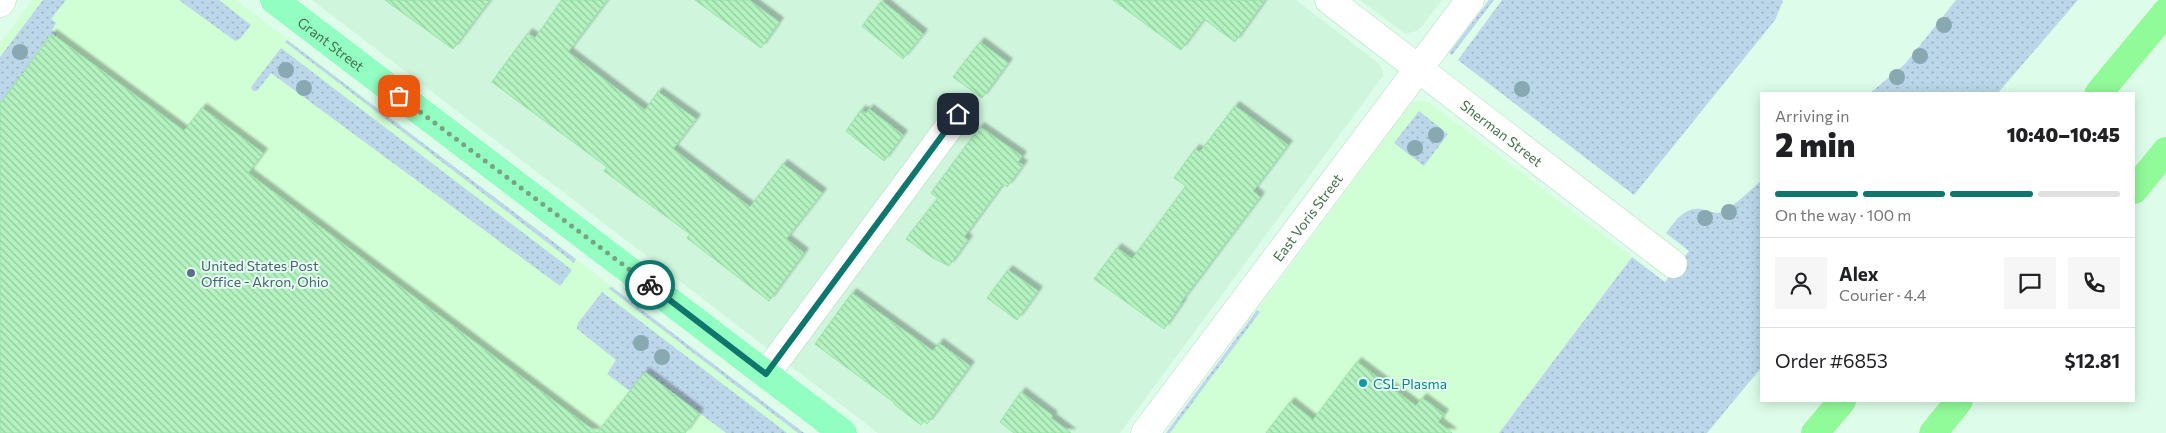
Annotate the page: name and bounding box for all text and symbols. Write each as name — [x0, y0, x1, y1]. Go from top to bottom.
street label: Grant Street — [295, 13, 368, 74]
pin — [378, 75, 420, 117]
icon: bag — [385, 82, 413, 110]
pin — [937, 93, 979, 135]
street label: Sherman Street — [1457, 96, 1547, 170]
icon: home — [944, 100, 972, 128]
text: Arriving in — [1775, 106, 1849, 125]
text: 10:40–10:45 — [2007, 123, 2120, 146]
text: 2 min — [1775, 124, 1855, 164]
street label: East Voris Street — [1269, 170, 1346, 264]
text: On the way · 100 m — [1775, 205, 1911, 224]
place label: United States Post Office - Akron, Ohio — [201, 257, 329, 290]
button: person — [1775, 257, 1827, 309]
button: chat — [2004, 257, 2056, 309]
button: phone — [2068, 257, 2120, 309]
courier — [625, 260, 675, 310]
text: Alex — [1839, 262, 1879, 285]
marker: United States Post Office - Akron, Ohio — [185, 267, 197, 279]
icon: bike — [636, 271, 664, 299]
text: Courier · 4.4 — [1839, 285, 1926, 304]
text: Order #6853 — [1775, 349, 1888, 372]
text: $12.81 — [2065, 349, 2120, 372]
place label: CSL Plasma — [1373, 375, 1447, 392]
marker: CSL Plasma — [1357, 377, 1369, 389]

